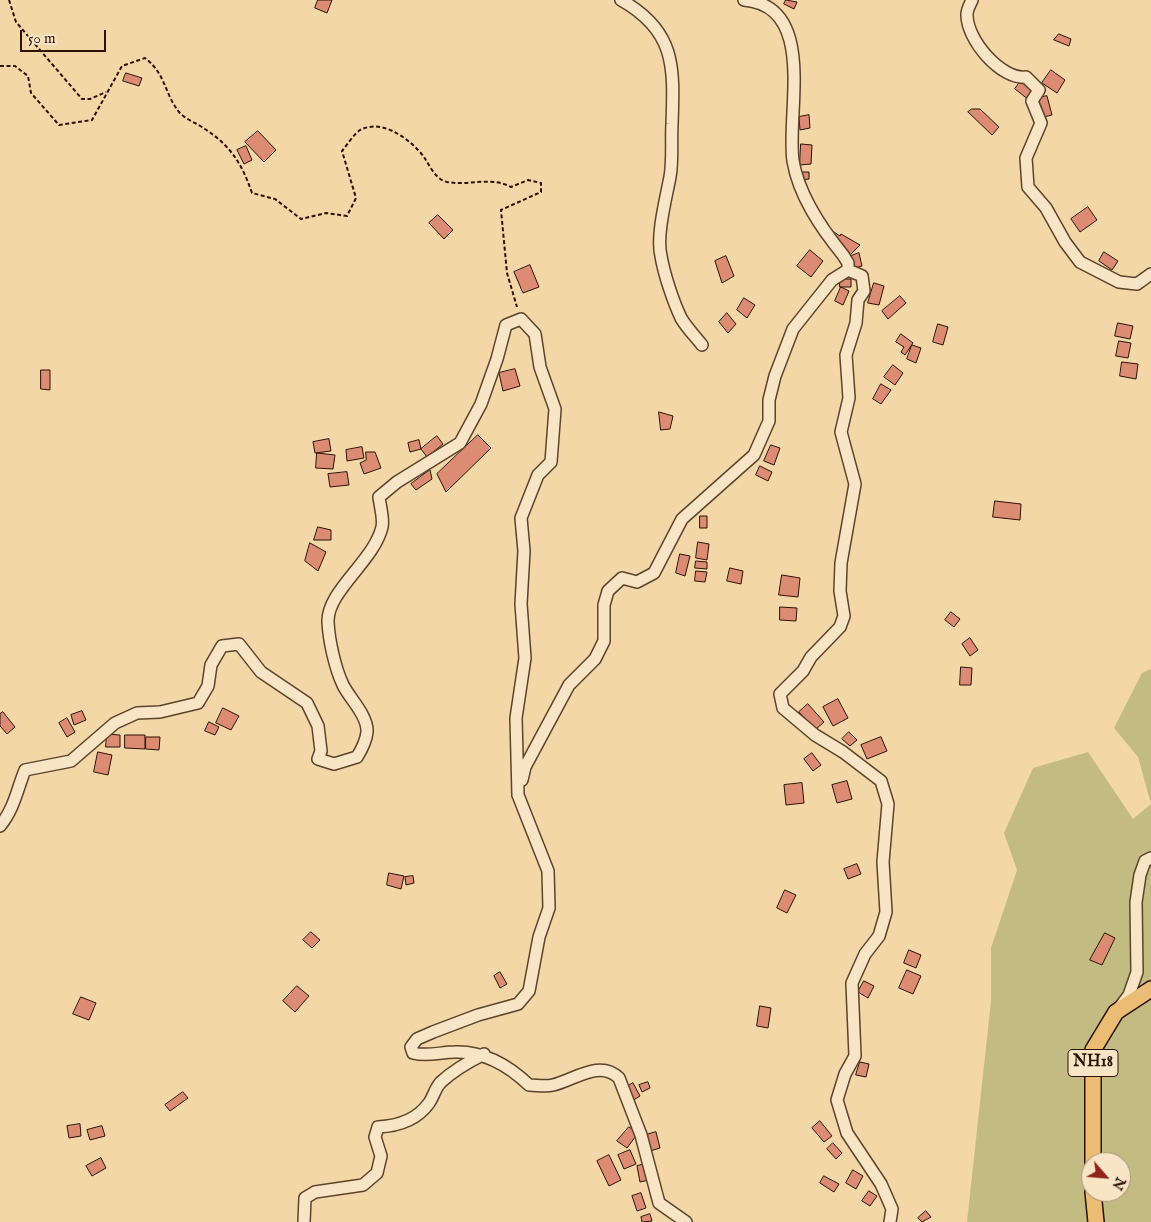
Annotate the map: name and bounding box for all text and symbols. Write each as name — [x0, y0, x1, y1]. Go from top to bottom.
scale bar — [22, 20, 109, 52]
text: 50 m — [28, 29, 56, 48]
road number: NH18 — [1068, 1050, 1118, 1076]
north arrow — [1081, 1152, 1131, 1202]
text: N — [1108, 1174, 1129, 1193]

